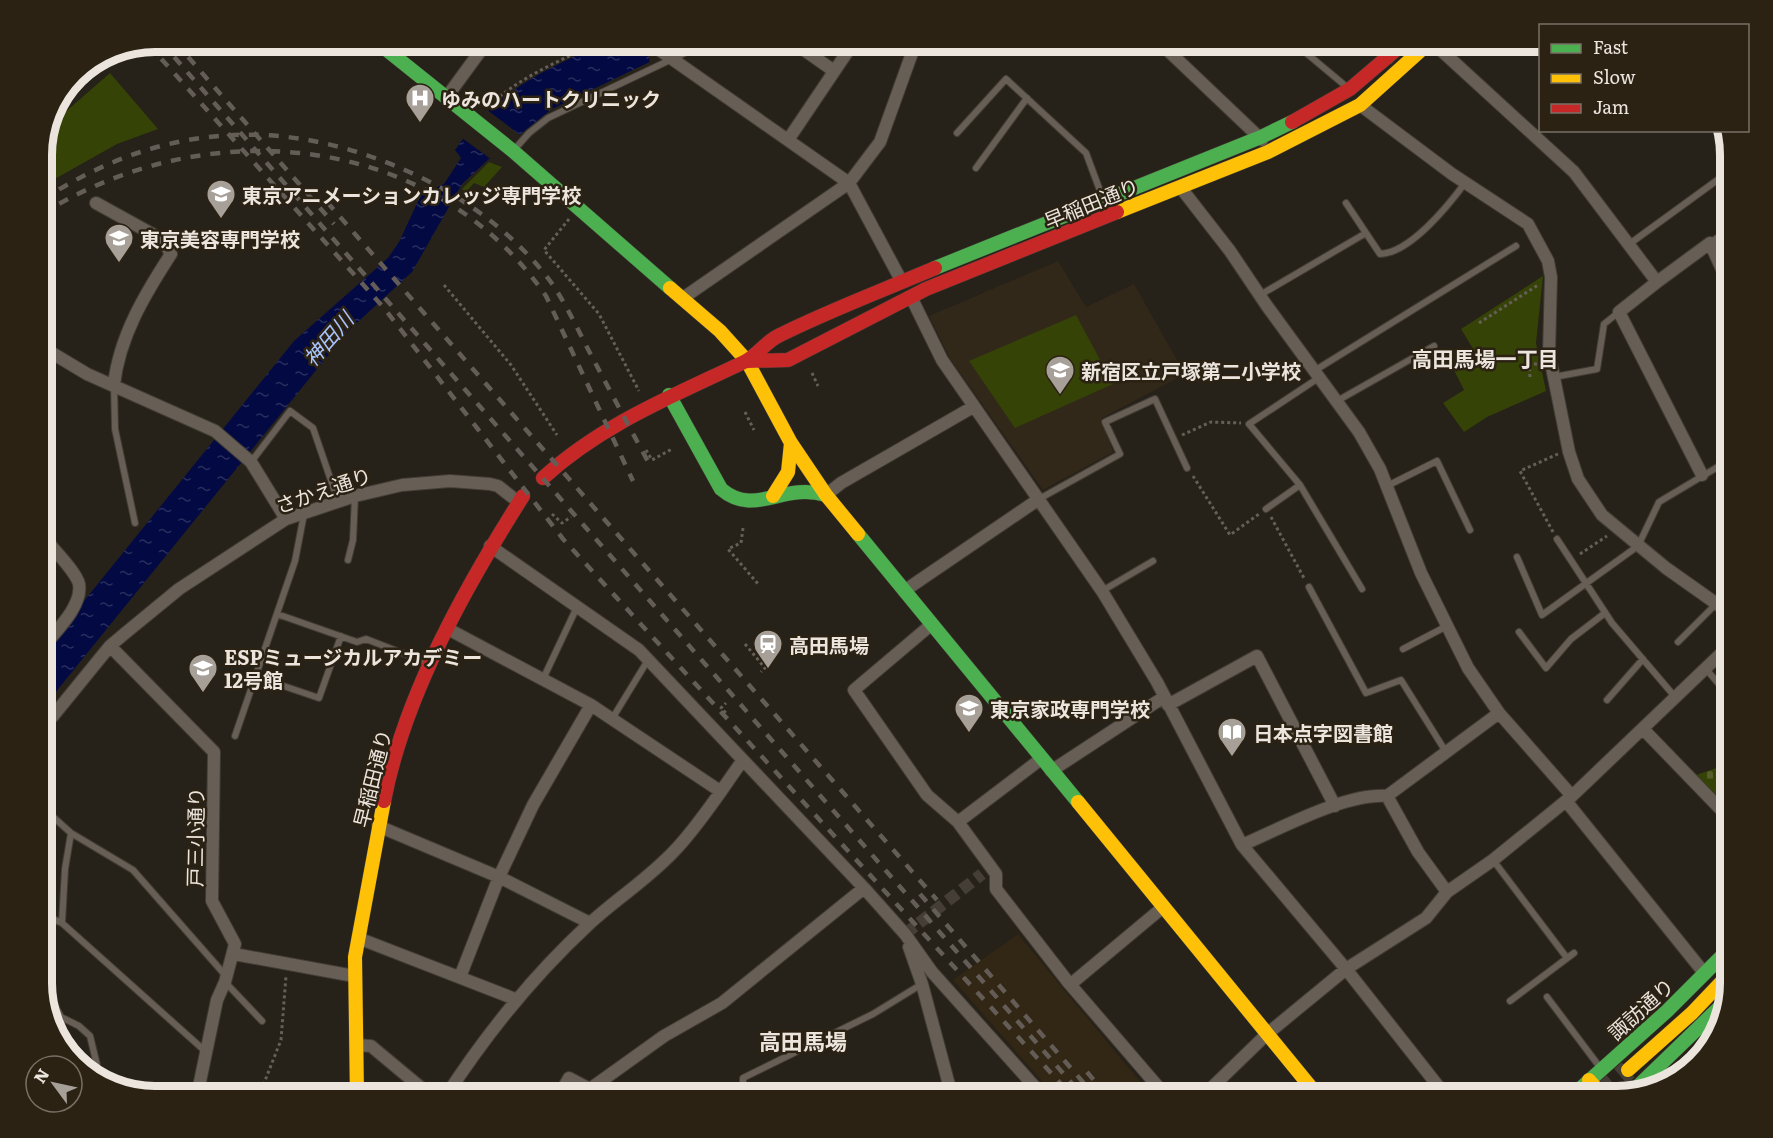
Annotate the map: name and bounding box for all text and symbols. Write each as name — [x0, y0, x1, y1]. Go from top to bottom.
legend — [1539, 24, 1749, 132]
text: Fast — [1593, 33, 1629, 60]
text: Slow — [1593, 63, 1636, 90]
hospital icon: ゆみのハートクリニック — [404, 82, 436, 124]
place label: ゆみのハートクリニック — [441, 83, 661, 113]
text: Jam — [1593, 93, 1629, 120]
street label: 早稲田通り — [1039, 169, 1143, 235]
school or university icon: 東京アニメーションカレッジ専門学校 — [205, 178, 237, 220]
place label: 東京アニメーションカレッジ専門学校 — [242, 179, 581, 209]
school or university icon: 東京美容専門学校 — [103, 222, 135, 264]
place label: 東京美容専門学校 — [140, 223, 300, 253]
water label: 神田川 — [295, 303, 361, 372]
district label: 高田馬場一丁目 — [1412, 342, 1559, 373]
school or university icon: 新宿区立戸塚第二小学校 — [1044, 354, 1076, 396]
place label: 新宿区立戸塚第二小学校 — [1081, 355, 1301, 385]
street label: さかえ通り — [271, 459, 375, 519]
station icon: 高田馬場 — [752, 628, 784, 670]
place label: 高田馬場 — [789, 629, 869, 659]
place label: ESPミュージカルアカデミー 12号館 — [224, 641, 482, 694]
school or university icon: ESPミュージカルアカデミー 12号館 — [187, 652, 219, 694]
school or university icon: 東京家政専門学校 — [953, 692, 985, 734]
place label: 東京家政専門学校 — [990, 693, 1150, 723]
library icon: 日本点字図書館 — [1216, 716, 1248, 758]
place label: 日本点字図書館 — [1253, 717, 1393, 747]
street label: 早稲田通り — [344, 726, 398, 830]
street label: 戸三小通り — [178, 787, 210, 887]
street label: 諏訪通り — [1600, 970, 1680, 1046]
district label: 高田馬場 — [759, 1024, 847, 1057]
north arrow — [24, 1054, 84, 1114]
text: N — [27, 1063, 54, 1087]

